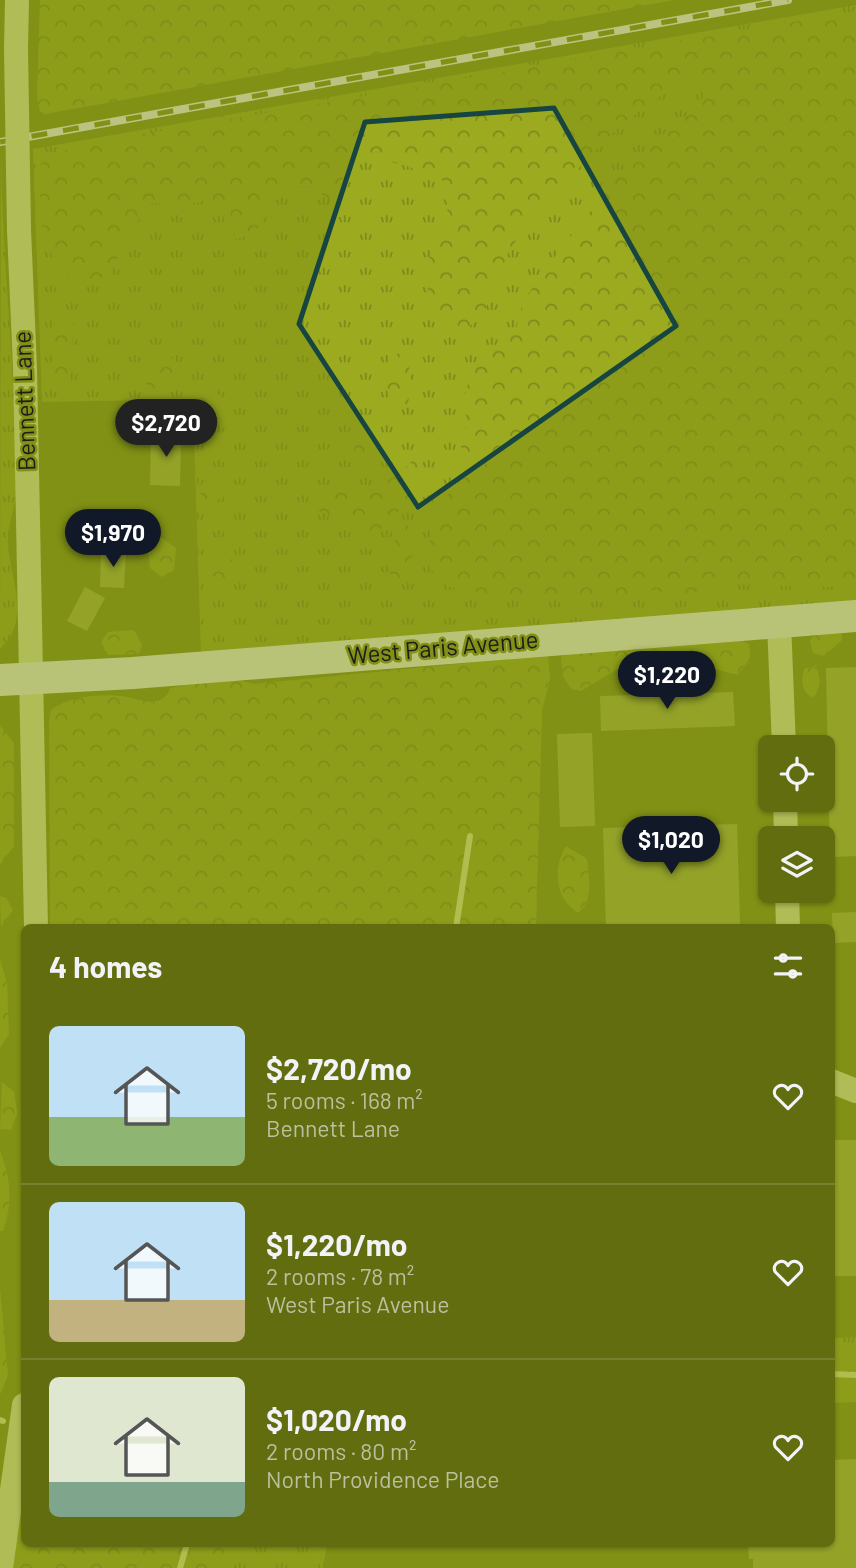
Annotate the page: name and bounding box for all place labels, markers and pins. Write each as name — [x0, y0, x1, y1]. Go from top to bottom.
pin: $2,720 — [109, 400, 223, 459]
pin: $1,970 — [56, 510, 170, 569]
pin: $1,220 — [610, 652, 724, 711]
pin: $1,020 — [614, 816, 728, 876]

